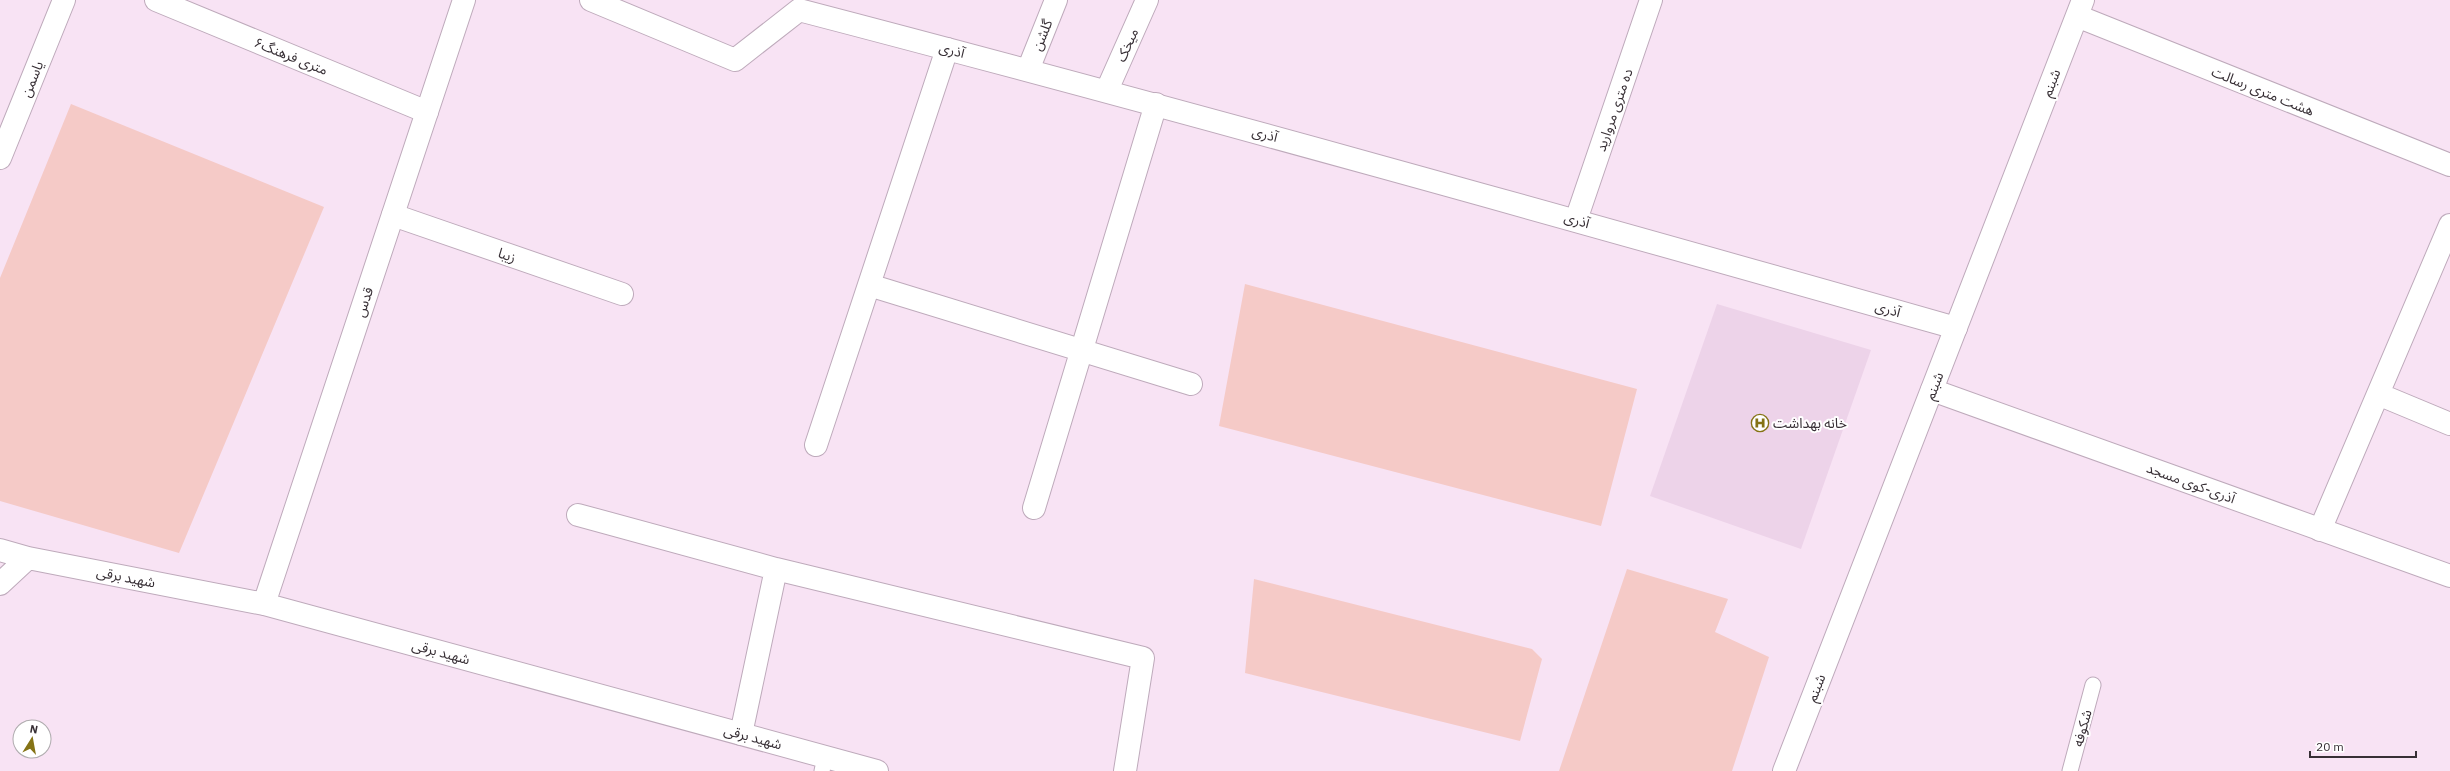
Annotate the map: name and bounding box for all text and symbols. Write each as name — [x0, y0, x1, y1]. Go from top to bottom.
street label: گلشن — [1028, 17, 1056, 53]
street label: میخک — [1112, 25, 1142, 65]
street label: ۶متری فرهنگ — [252, 33, 330, 79]
street label: آذری — [937, 38, 968, 62]
street label: یاسمن — [17, 58, 47, 100]
street label: هشت متری رسالت — [2209, 62, 2317, 120]
street label: ده متری مروارید — [1591, 66, 1637, 154]
street label: شبنم — [2037, 66, 2066, 100]
street label: آذری — [1250, 122, 1281, 146]
street label: آذری — [1562, 208, 1593, 232]
street label: زیبا — [496, 244, 518, 266]
street label: قدس — [351, 285, 377, 319]
street label: آذری — [1873, 297, 1904, 321]
street label: شبنم — [1920, 369, 1949, 403]
hospital icon: خانه بهداشت — [1750, 413, 1770, 433]
place label: خانه بهداشت — [1773, 414, 1847, 432]
street label: آذری-کوی مسجد — [2144, 459, 2239, 508]
street label: شهید برقی — [95, 562, 157, 592]
street label: شهید برقی — [410, 636, 472, 668]
street label: شبنم — [1802, 671, 1831, 705]
street label: شکوفه — [2068, 707, 2096, 749]
north arrow — [12, 719, 52, 759]
street label: شهید برقی — [722, 721, 784, 753]
text: N — [29, 722, 39, 737]
scale bar — [2310, 733, 2416, 759]
text: 20 m — [2316, 739, 2344, 754]

